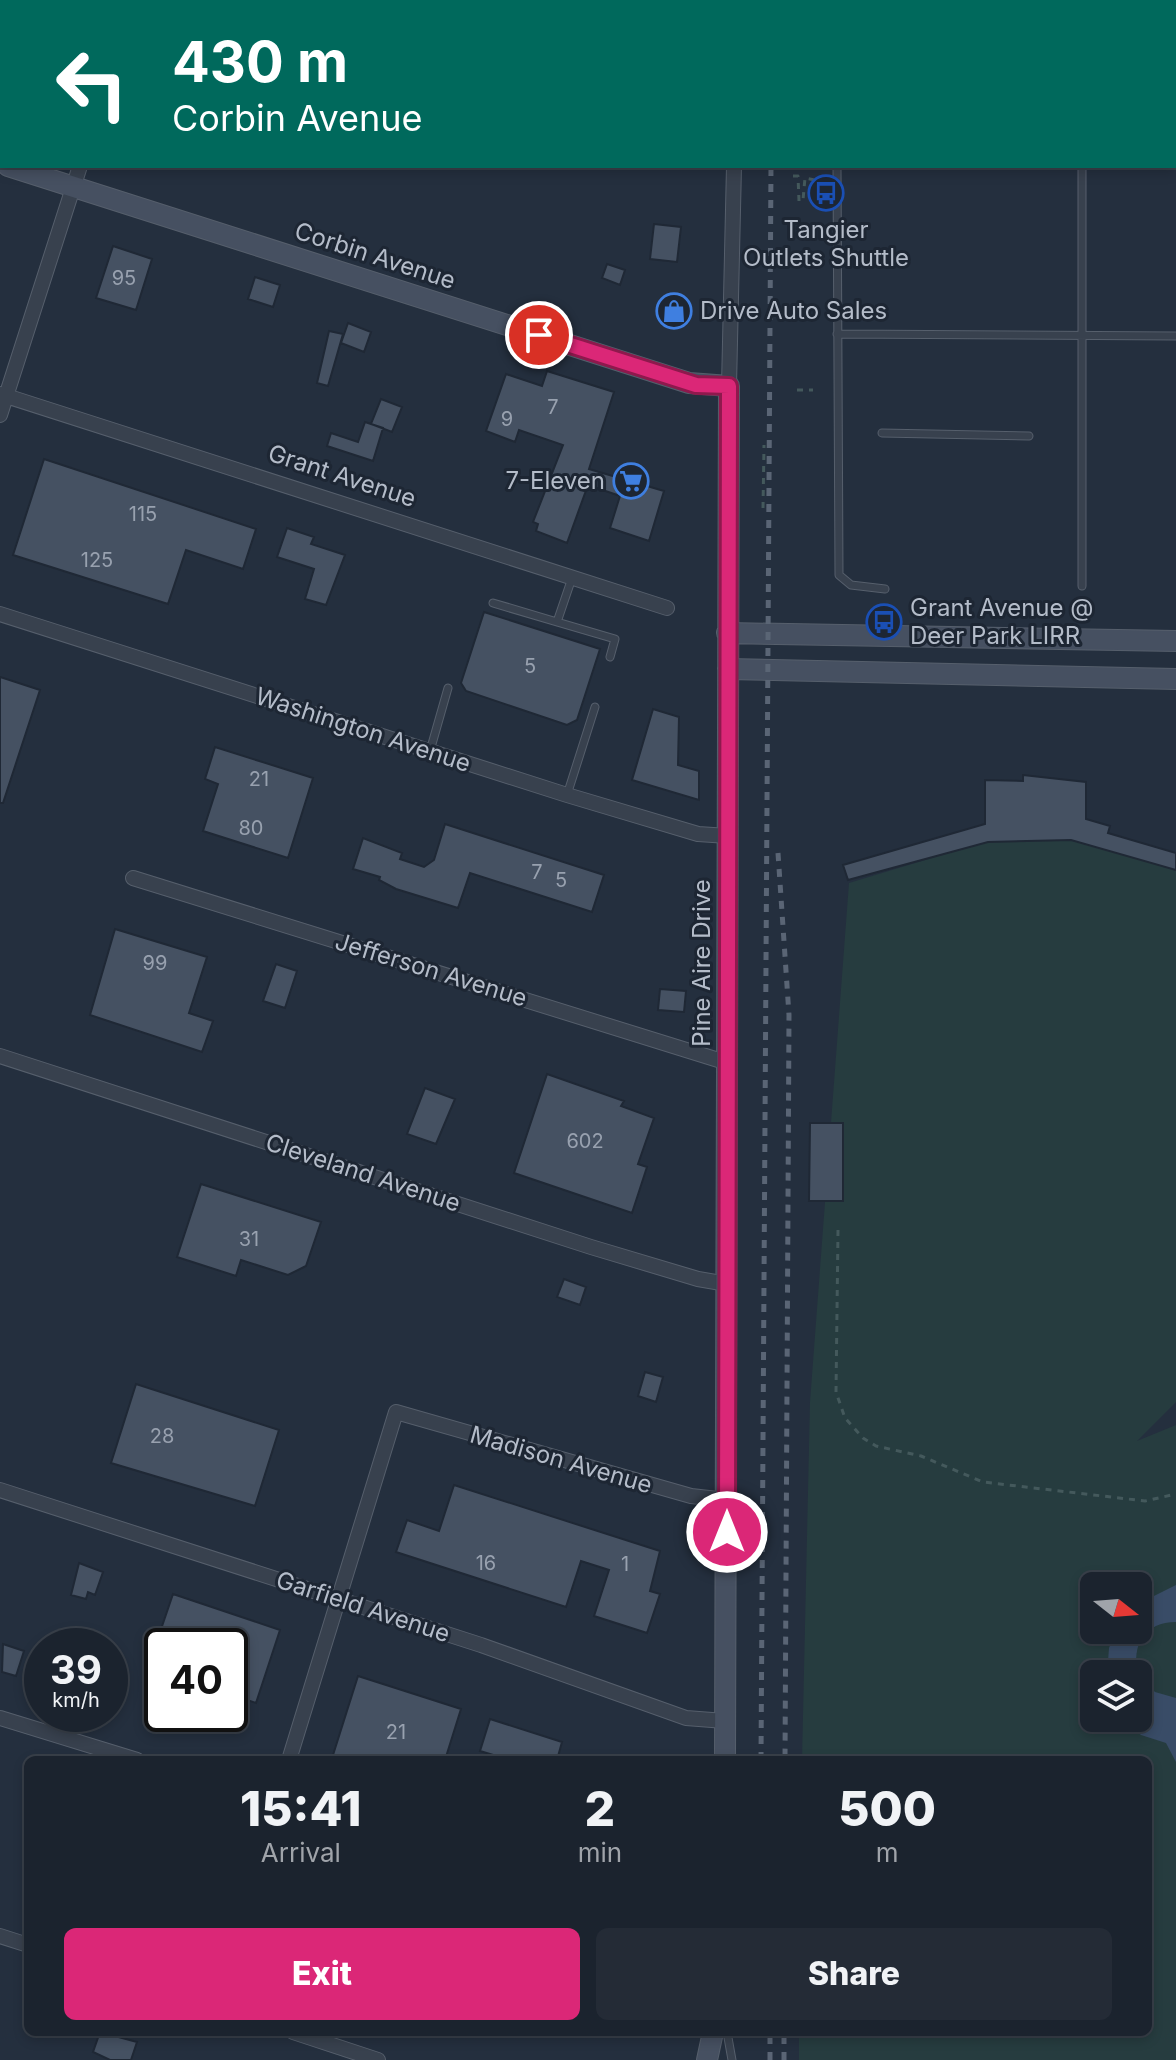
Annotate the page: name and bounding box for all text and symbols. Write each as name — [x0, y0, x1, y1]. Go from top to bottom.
text: 430 m — [172, 28, 348, 96]
icon: left — [40, 32, 144, 136]
text: Corbin Avenue — [172, 96, 423, 140]
bus stop icon: Tangier Outlets Shuttle — [807, 174, 845, 212]
place label: Tangier Outlets Shuttle — [743, 215, 909, 272]
street label: Corbin Avenue — [291, 216, 459, 295]
house number: 95 — [112, 266, 136, 290]
shop icon: Drive Auto Sales — [655, 292, 693, 330]
place label: Drive Auto Sales — [700, 296, 887, 325]
pin — [505, 301, 573, 369]
icon: arrive — [517, 313, 561, 357]
house number: 7 — [547, 395, 559, 419]
house number: 9 — [501, 407, 513, 431]
street label: Grant Avenue — [265, 438, 420, 513]
supermarket icon: 7-Eleven — [612, 462, 650, 500]
place label: 7-Eleven — [505, 466, 605, 495]
house number: 115 — [129, 502, 157, 526]
house number: 125 — [81, 548, 113, 572]
place label: Grant Avenue @ Deer Park LIRR — [910, 593, 1093, 650]
bus stop icon: Grant Avenue @ Deer Park LIRR — [865, 603, 903, 641]
house number: 5 — [524, 654, 536, 678]
street label: Washington Avenue — [252, 681, 474, 778]
house number: 21 — [249, 767, 269, 791]
house number: 80 — [239, 816, 264, 840]
house number: 7 — [531, 860, 543, 884]
house number: 5 — [555, 868, 567, 892]
street label: Pine Aire Drive — [687, 879, 716, 1047]
street label: Jefferson Avenue — [332, 927, 531, 1012]
house number: 99 — [143, 951, 167, 975]
street label: Cleveland Avenue — [262, 1127, 464, 1218]
house number: 602 — [566, 1129, 604, 1153]
house number: 31 — [239, 1227, 259, 1251]
street label: Madison Avenue — [467, 1420, 655, 1499]
house number: 28 — [150, 1424, 174, 1448]
position arrow — [685, 1490, 769, 1574]
house number: 16 — [476, 1551, 496, 1575]
house number: 1 — [621, 1552, 629, 1576]
street label: Garfield Avenue — [273, 1565, 454, 1648]
north arrow — [1080, 1572, 1152, 1644]
map controls — [1080, 1572, 1152, 1732]
speed limit sign: 40 — [144, 1628, 248, 1732]
text: 39 — [50, 1645, 102, 1694]
button: layers — [1080, 1660, 1152, 1732]
text: km/h — [52, 1688, 100, 1712]
house number: 21 — [386, 1720, 406, 1744]
text: 15:41 — [240, 1779, 362, 1838]
text: 2 — [585, 1779, 615, 1838]
text: 500 — [838, 1779, 936, 1838]
text: Arrival — [261, 1837, 341, 1868]
text: min — [578, 1837, 622, 1868]
text: m — [876, 1837, 898, 1868]
button: Exit — [64, 1928, 580, 2020]
button: Share — [596, 1928, 1112, 2020]

